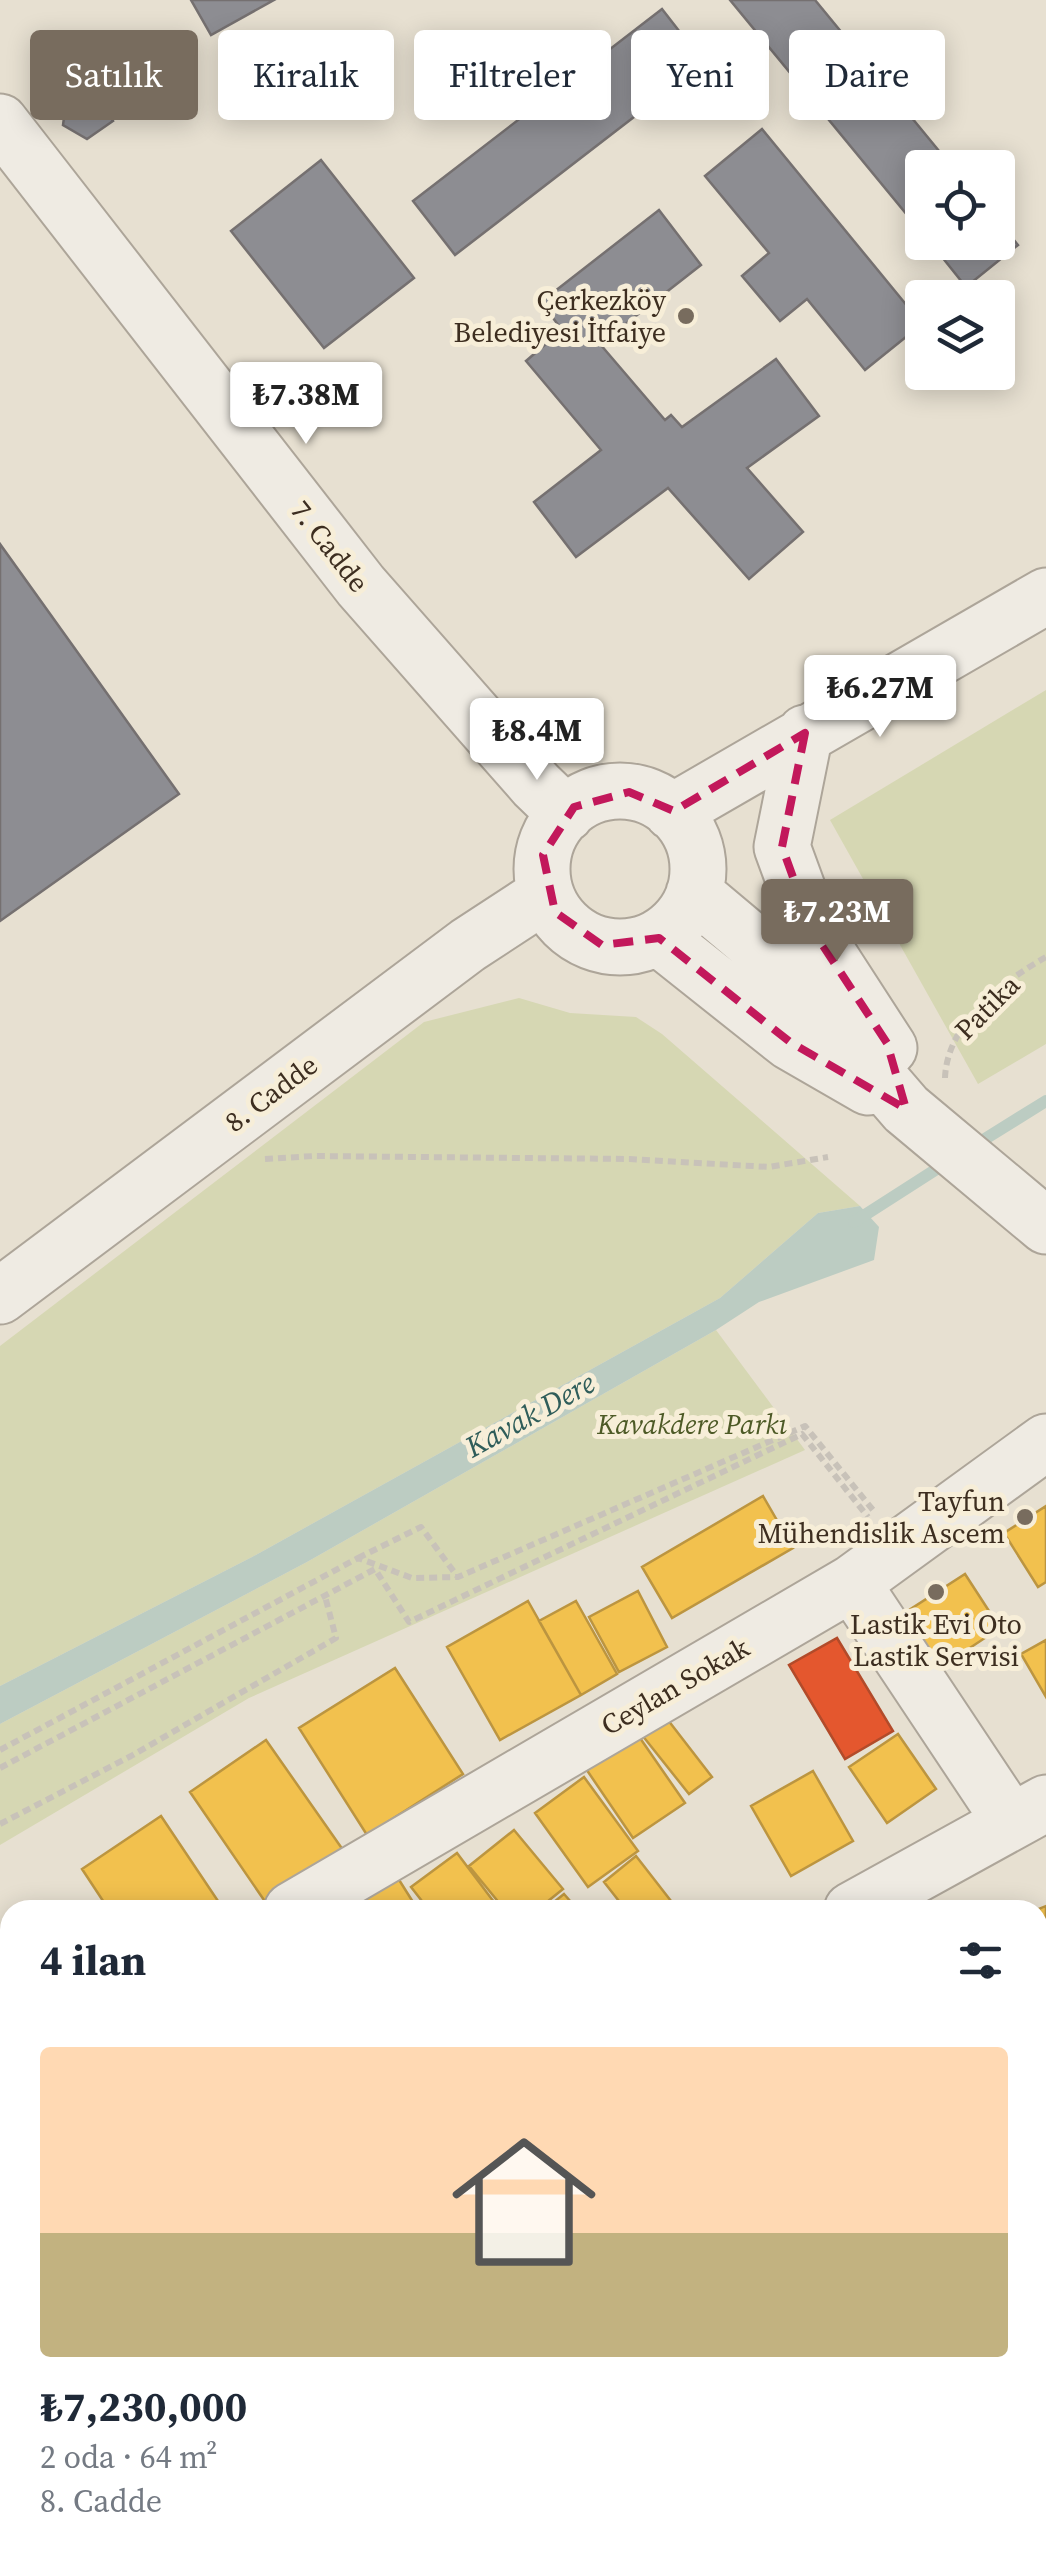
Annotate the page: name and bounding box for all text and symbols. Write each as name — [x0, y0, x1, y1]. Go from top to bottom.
chip: Satılık — [30, 30, 198, 120]
chip: Kiralık — [218, 30, 394, 120]
chip: Filtreler — [414, 30, 611, 120]
chip: Yeni — [631, 30, 769, 120]
chip: Daire — [789, 30, 945, 120]
map controls — [905, 150, 1015, 390]
button: locate — [905, 150, 1015, 260]
button: layers — [905, 280, 1015, 390]
place label: Çerkezköy Belediyesi İtfaiye — [454, 281, 667, 351]
marker: Çerkezköy Belediyesi İtfaiye — [675, 305, 697, 327]
pin: ₺7.38M — [225, 362, 387, 447]
text: ₺7.38M — [252, 372, 360, 416]
street label: 7. Cadde — [282, 492, 378, 600]
pin: ₺6.27M — [799, 655, 961, 740]
text: ₺6.27M — [826, 665, 934, 709]
pin: ₺8.4M — [467, 698, 607, 783]
text: ₺8.4M — [492, 708, 582, 752]
pin: ₺7.23M — [756, 879, 918, 964]
text: ₺7.23M — [783, 889, 891, 933]
street label: Patika — [946, 966, 1028, 1048]
street label: 8. Cadde — [217, 1046, 325, 1140]
water label: Kavak Dere — [457, 1362, 602, 1467]
park label: Kavakdere Parkı — [596, 1405, 788, 1443]
place label: Tayfun Mühendislik Ascem — [757, 1482, 1005, 1552]
marker: Tayfun Mühendislik Ascem — [1014, 1506, 1036, 1528]
marker: Lastik Evi Oto Lastik Servisi — [925, 1581, 947, 1603]
place label: Lastik Evi Oto Lastik Servisi — [850, 1605, 1022, 1675]
street label: Ceylan Sokak — [594, 1628, 757, 1744]
text: 4 ilan — [40, 1931, 146, 1989]
icon: filters — [953, 1933, 1008, 1988]
icon: home — [434, 2112, 614, 2292]
text: ₺7,230,000 — [40, 2377, 247, 2435]
text: 2 oda · 64 m² — [40, 2435, 218, 2479]
text: 8. Cadde — [40, 2479, 162, 2523]

